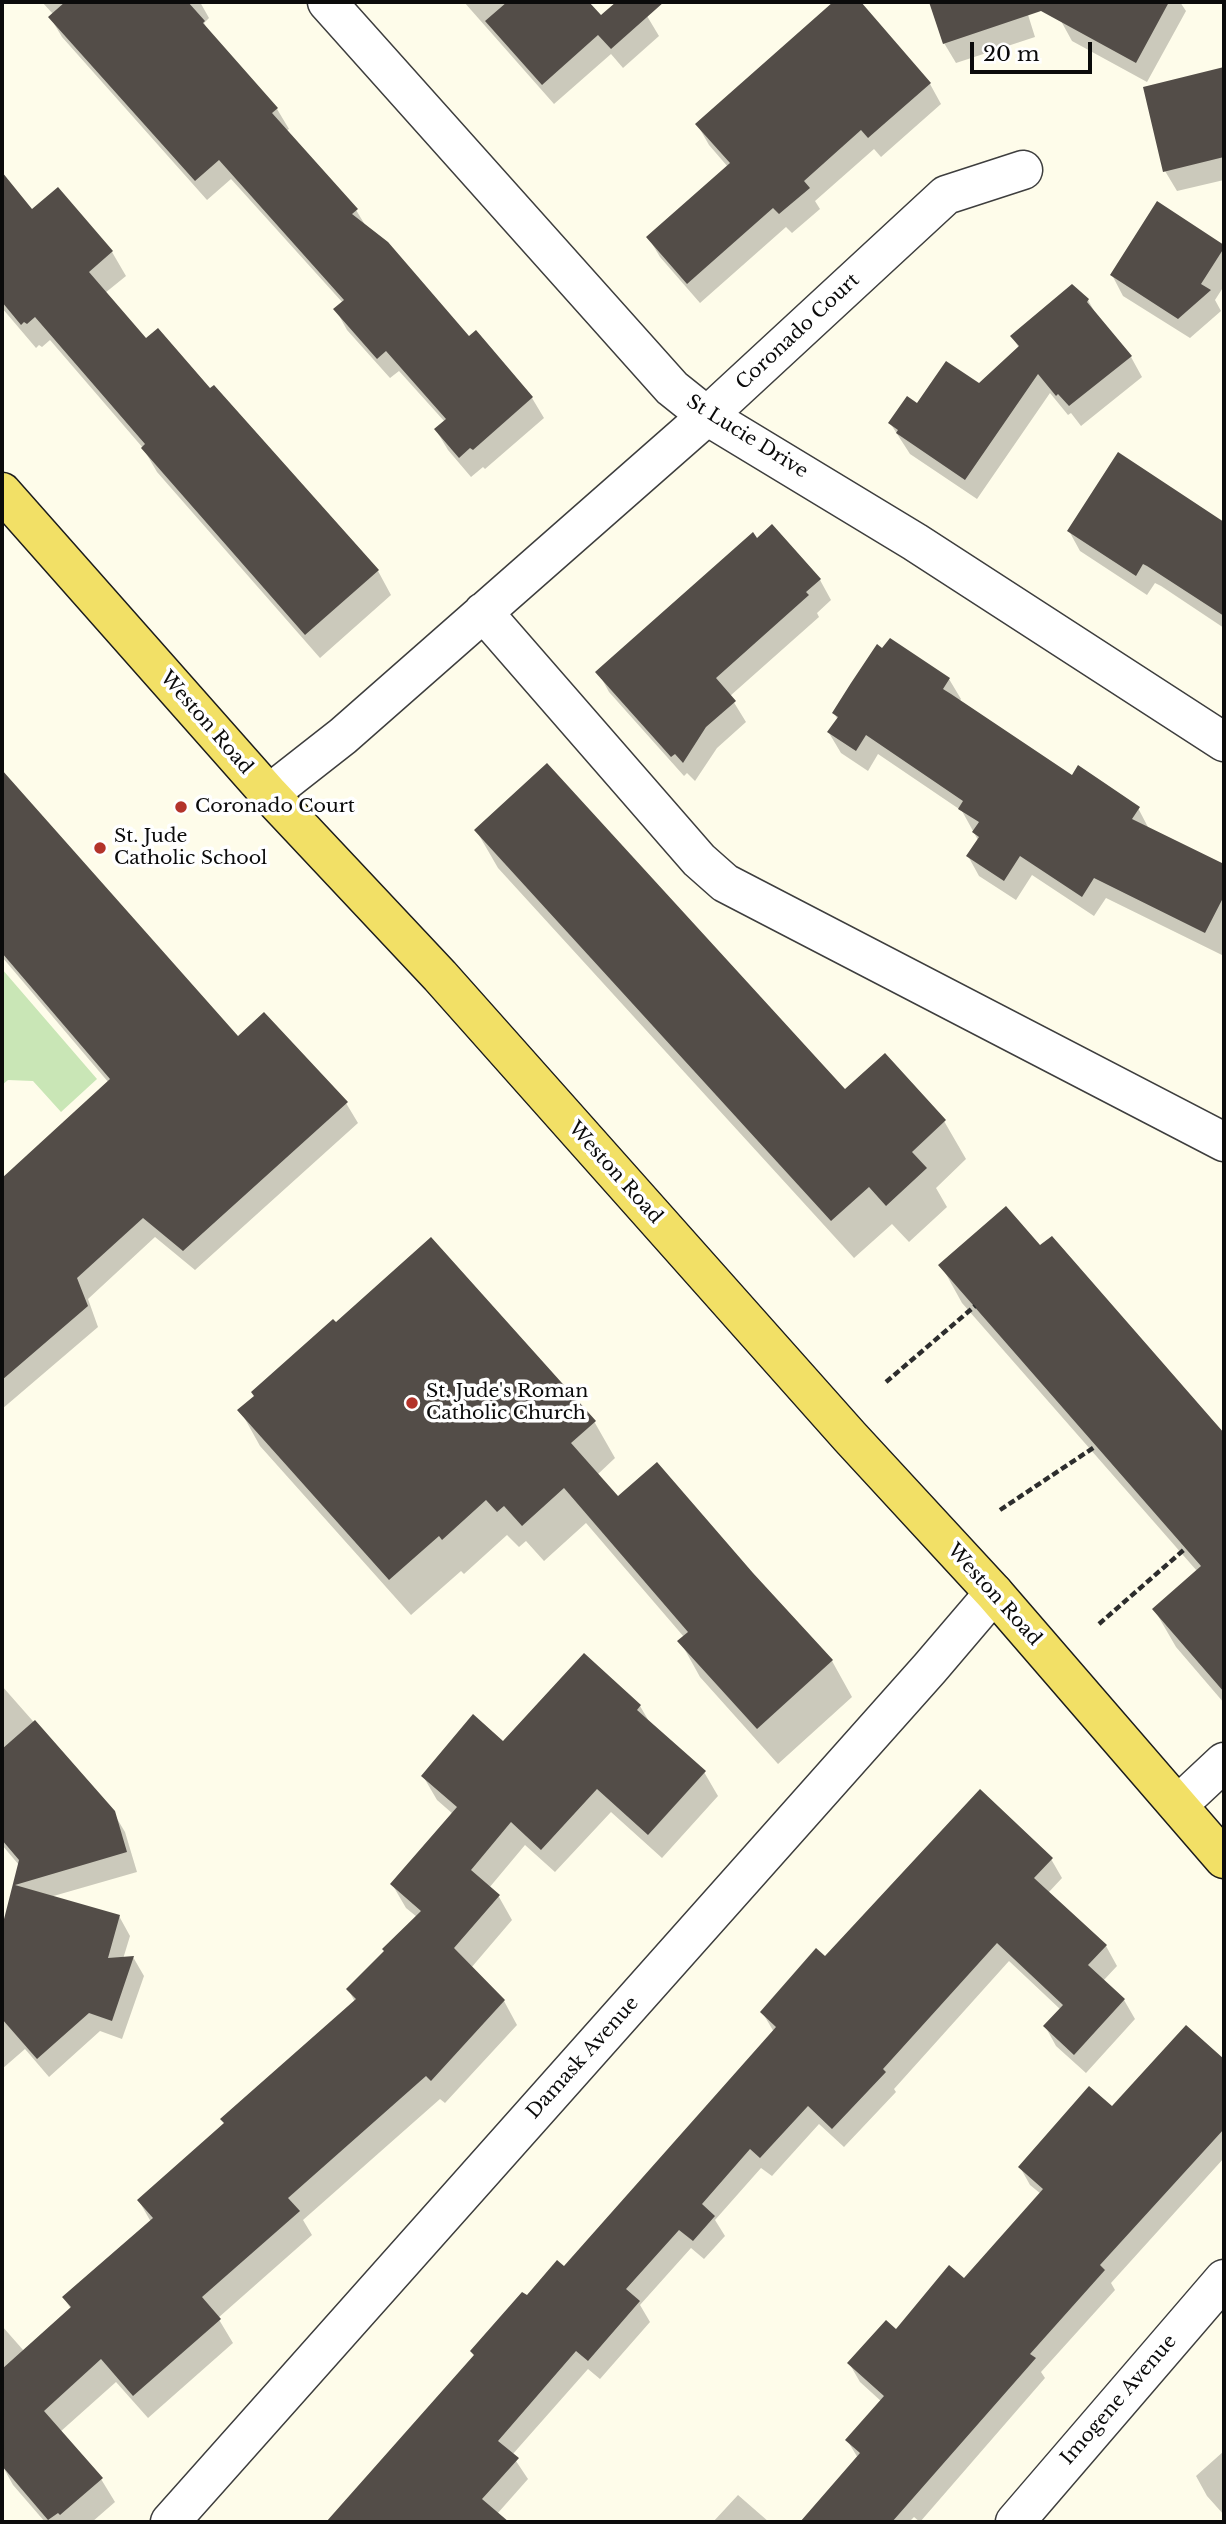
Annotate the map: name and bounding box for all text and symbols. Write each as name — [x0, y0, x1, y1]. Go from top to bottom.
scale bar — [974, 28, 1096, 72]
text: 20 m — [983, 41, 1040, 67]
street label: Coronado Court — [732, 269, 864, 395]
street label: St Lucie Drive — [682, 391, 812, 483]
street label: Weston Road — [155, 667, 257, 779]
place label: Coronado Court — [195, 796, 355, 818]
marker: Coronado Court — [173, 799, 189, 815]
place label: St. Jude Catholic School — [114, 826, 267, 870]
marker: St. Jude Catholic School — [92, 840, 108, 856]
street label: Weston Road — [563, 1117, 667, 1229]
place label: St. Jude's Roman Catholic Church — [426, 1381, 588, 1425]
marker: St. Jude's Roman Catholic Church — [404, 1395, 420, 1411]
street label: Weston Road — [942, 1539, 1046, 1651]
street label: Damask Avenue — [522, 1992, 644, 2124]
street label: Imogene Avenue — [1056, 2330, 1182, 2470]

